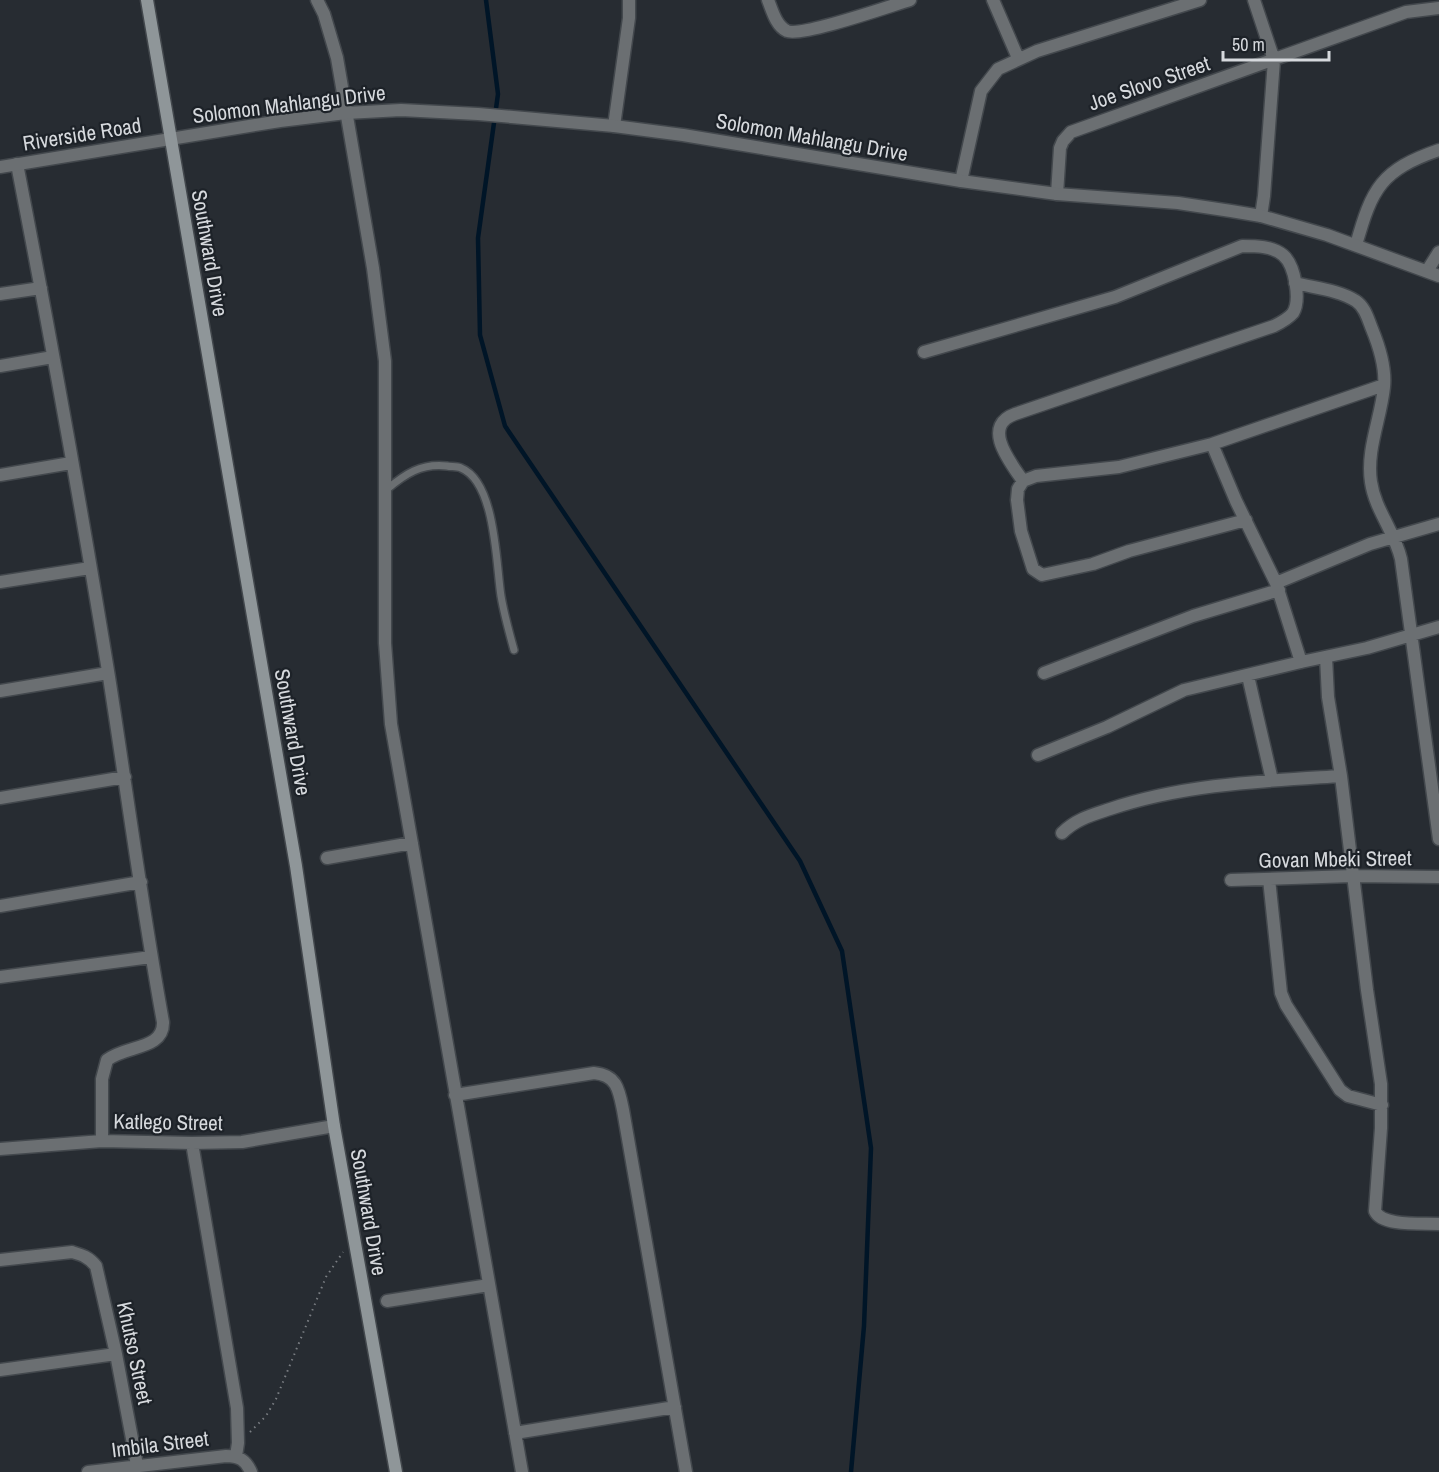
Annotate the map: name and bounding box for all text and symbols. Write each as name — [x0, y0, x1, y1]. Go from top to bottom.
scale bar — [1223, 24, 1330, 62]
text: 50 m — [1232, 32, 1265, 57]
street label: Joe Slovo Street — [1085, 49, 1214, 117]
street label: Solomon Mahlangu Drive — [191, 78, 387, 130]
street label: Solomon Mahlangu Drive — [714, 106, 910, 168]
street label: Riverside Road — [21, 110, 143, 158]
street label: Southward Drive — [185, 187, 235, 319]
street label: Southward Drive — [268, 666, 318, 798]
street label: Govan Mbeki Street — [1258, 843, 1412, 875]
street label: Katlego Street — [113, 1107, 223, 1137]
street label: Southward Drive — [344, 1146, 394, 1278]
street label: Khutso Street — [110, 1299, 160, 1407]
street label: Imbila Street — [110, 1424, 210, 1464]

